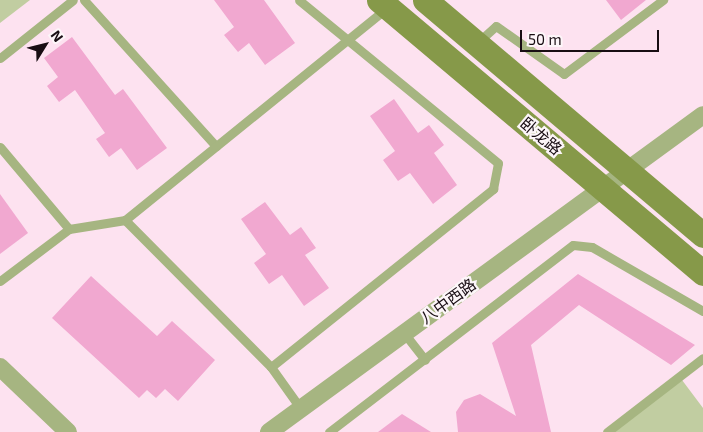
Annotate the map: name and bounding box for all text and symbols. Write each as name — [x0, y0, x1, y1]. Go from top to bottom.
north arrow — [20, 20, 70, 70]
scale bar — [523, 20, 662, 52]
text: N — [48, 27, 67, 45]
text: 50 m — [528, 30, 562, 48]
street label: 卧龙路 — [516, 113, 566, 159]
street label: 八中西路 — [416, 274, 480, 328]

